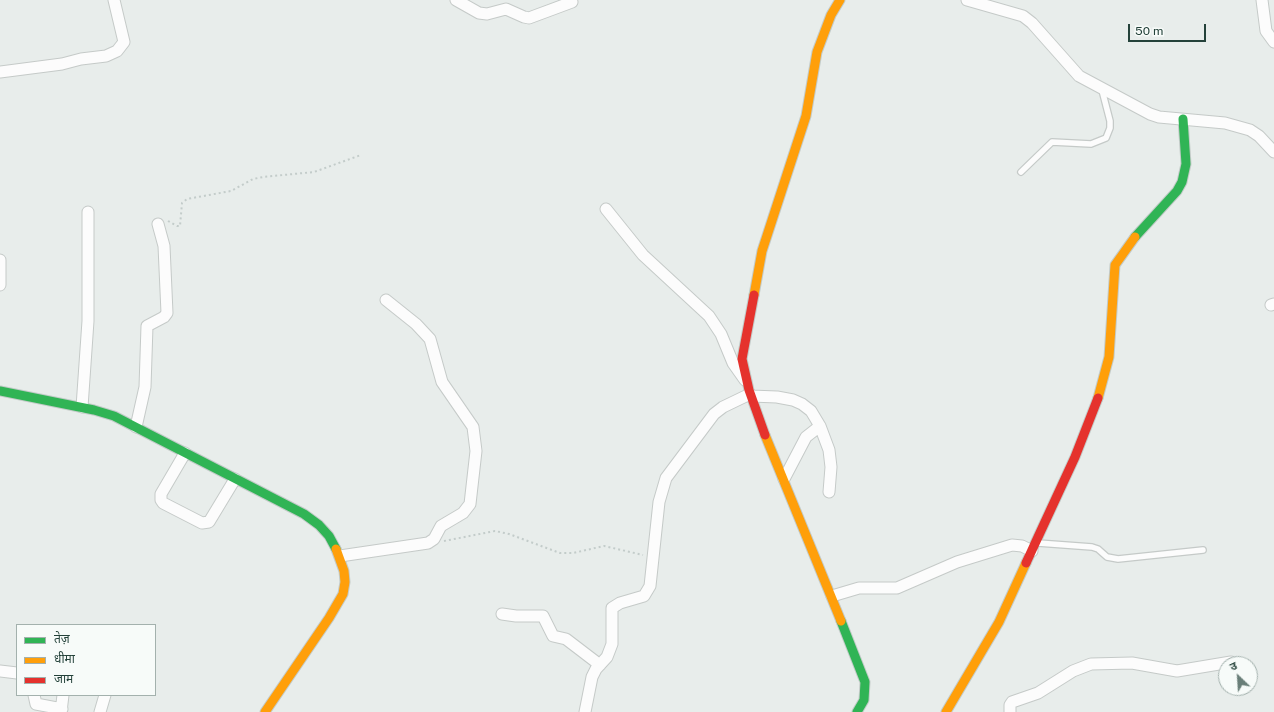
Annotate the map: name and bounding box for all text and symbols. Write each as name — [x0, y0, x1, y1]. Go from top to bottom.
scale bar — [1130, 16, 1208, 42]
text: 50 m — [1135, 24, 1163, 38]
legend — [16, 624, 156, 696]
text: तेज़ — [54, 632, 70, 646]
text: धीमा — [54, 652, 75, 666]
north arrow — [1218, 656, 1258, 696]
text: उ — [1228, 659, 1239, 673]
text: जाम — [54, 672, 73, 686]

